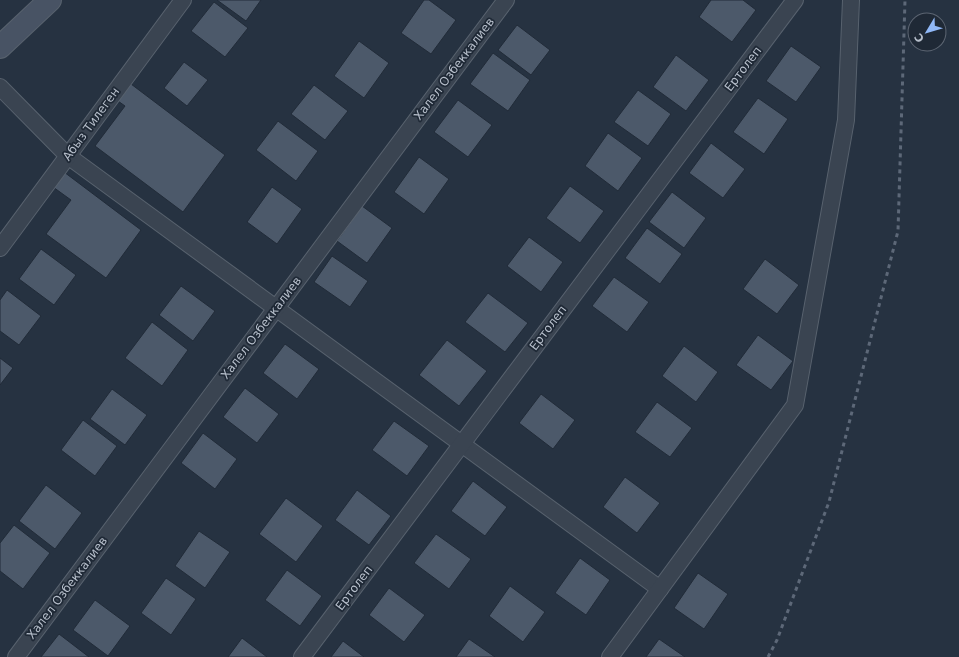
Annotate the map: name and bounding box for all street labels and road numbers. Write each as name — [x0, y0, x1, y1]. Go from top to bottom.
street label: Халел Озбеккалиев — [411, 15, 497, 123]
street label: Ертолеп — [722, 44, 764, 94]
street label: Абыз Тилеген — [60, 85, 122, 163]
street label: Халел Озбеккалиев — [218, 274, 304, 382]
street label: Ертолеп — [527, 303, 569, 353]
street label: Халел Озбеккалиев — [24, 534, 110, 642]
street label: Ертолеп — [333, 563, 375, 613]

